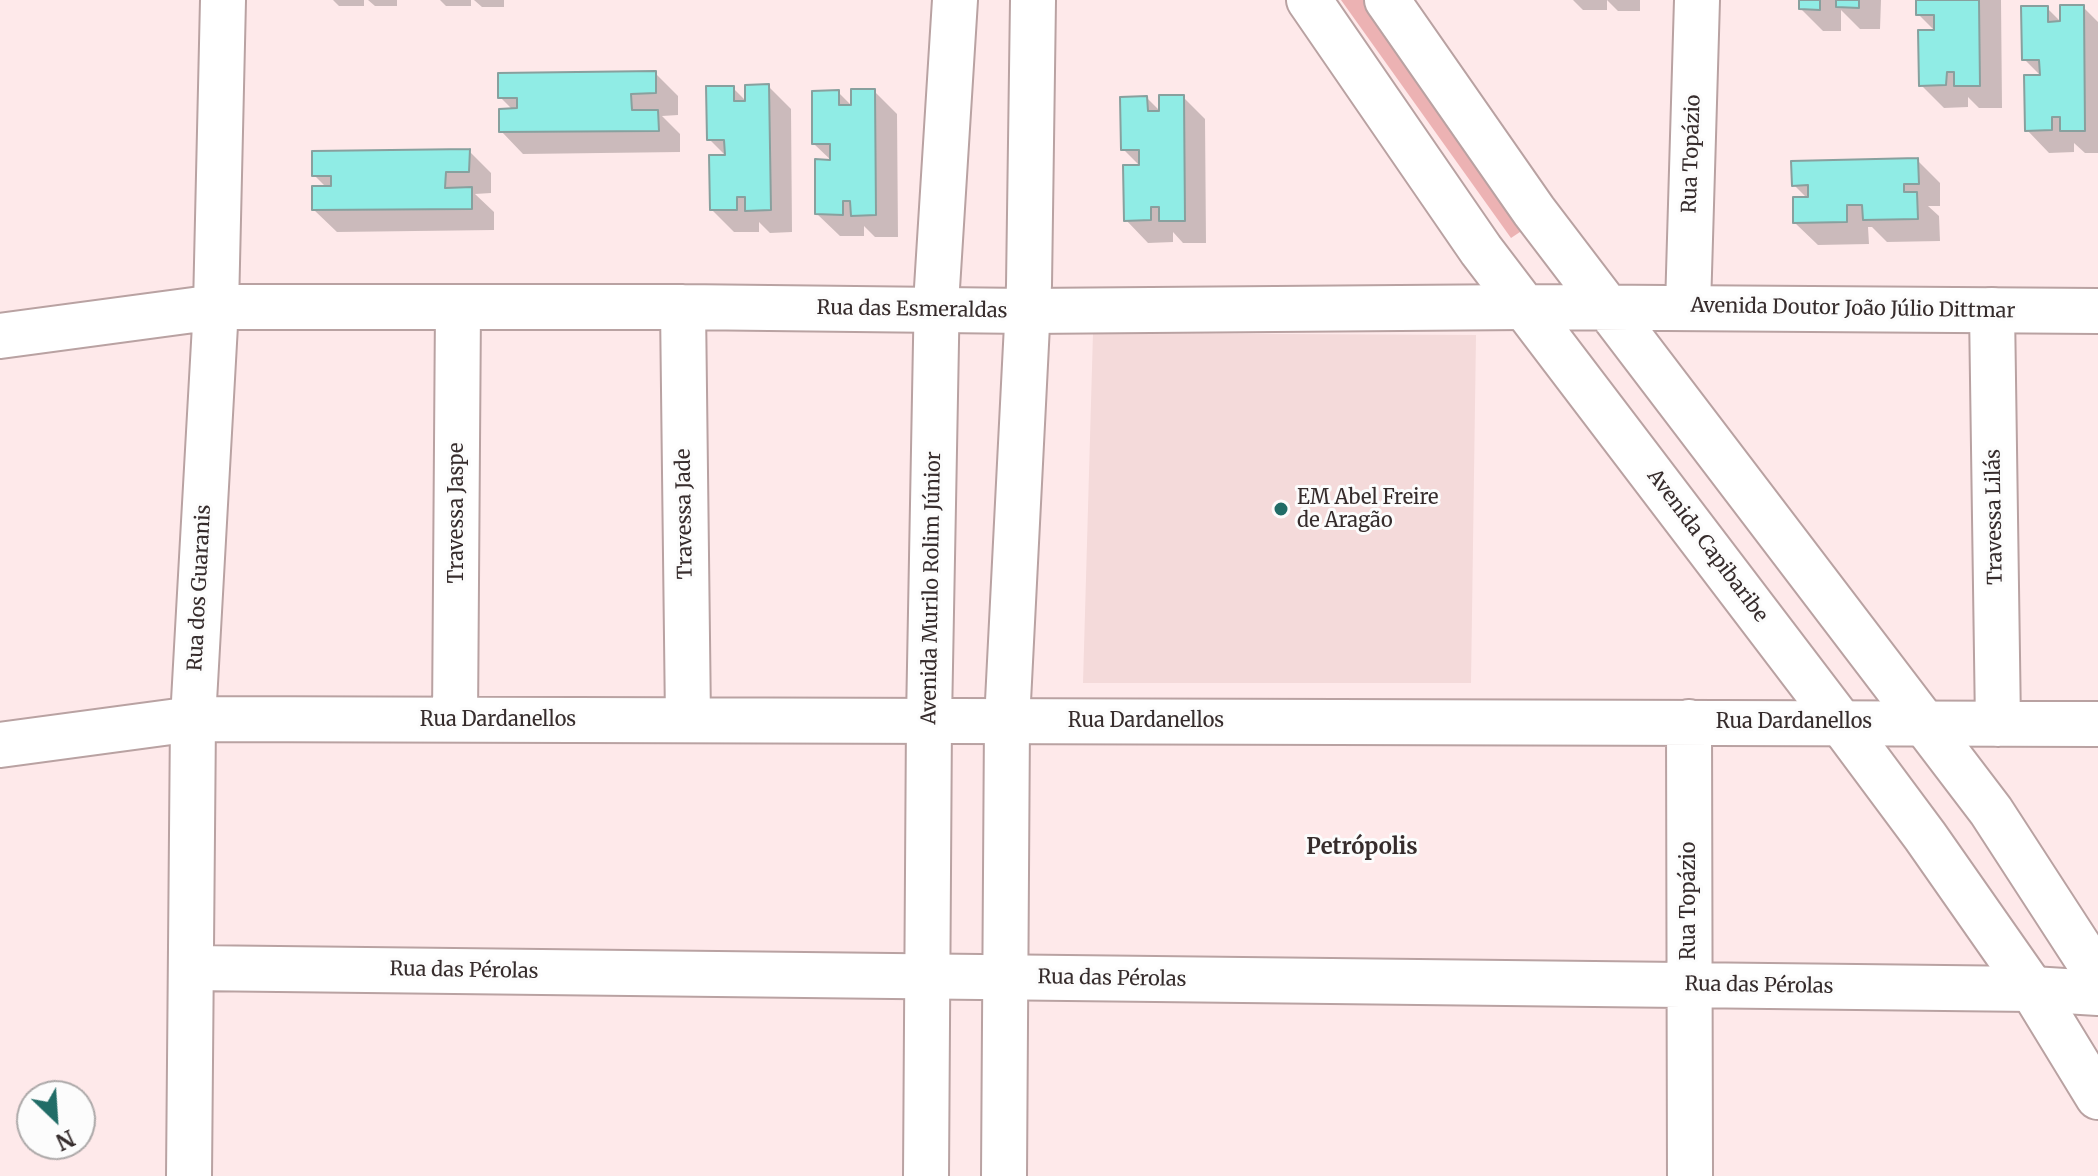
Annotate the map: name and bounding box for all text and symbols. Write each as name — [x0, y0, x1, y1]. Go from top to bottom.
street label: Rua Topázio — [1678, 94, 1706, 214]
street label: Avenida Doutor João Júlio Dittmar — [1690, 294, 2016, 324]
street label: Rua das Esmeraldas — [816, 296, 1008, 324]
street label: Travessa Jaspe — [445, 443, 469, 583]
street label: Travessa Jade — [672, 449, 698, 579]
street label: Travessa Lilás — [1982, 449, 2008, 585]
street label: Avenida Murilo Rolim Júnior — [918, 451, 946, 725]
street label: Avenida Capibaribe — [1642, 465, 1772, 627]
place label: EM Abel Freire de Aragão — [1297, 486, 1438, 533]
marker: EM Abel Freire de Aragão — [1272, 500, 1290, 518]
street label: Rua dos Guaranis — [184, 504, 216, 672]
street label: Rua Dardanellos — [420, 708, 576, 732]
street label: Rua Dardanellos — [1068, 709, 1224, 733]
street label: Rua Dardanellos — [1716, 710, 1872, 734]
district label: Petrópolis — [1306, 835, 1418, 861]
street label: Rua Topázio — [1677, 842, 1701, 960]
street label: Rua das Pérolas — [389, 958, 539, 984]
street label: Rua das Pérolas — [1037, 966, 1187, 992]
street label: Rua das Pérolas — [1684, 973, 1834, 999]
north arrow — [16, 1080, 96, 1160]
text: N — [52, 1124, 79, 1156]

